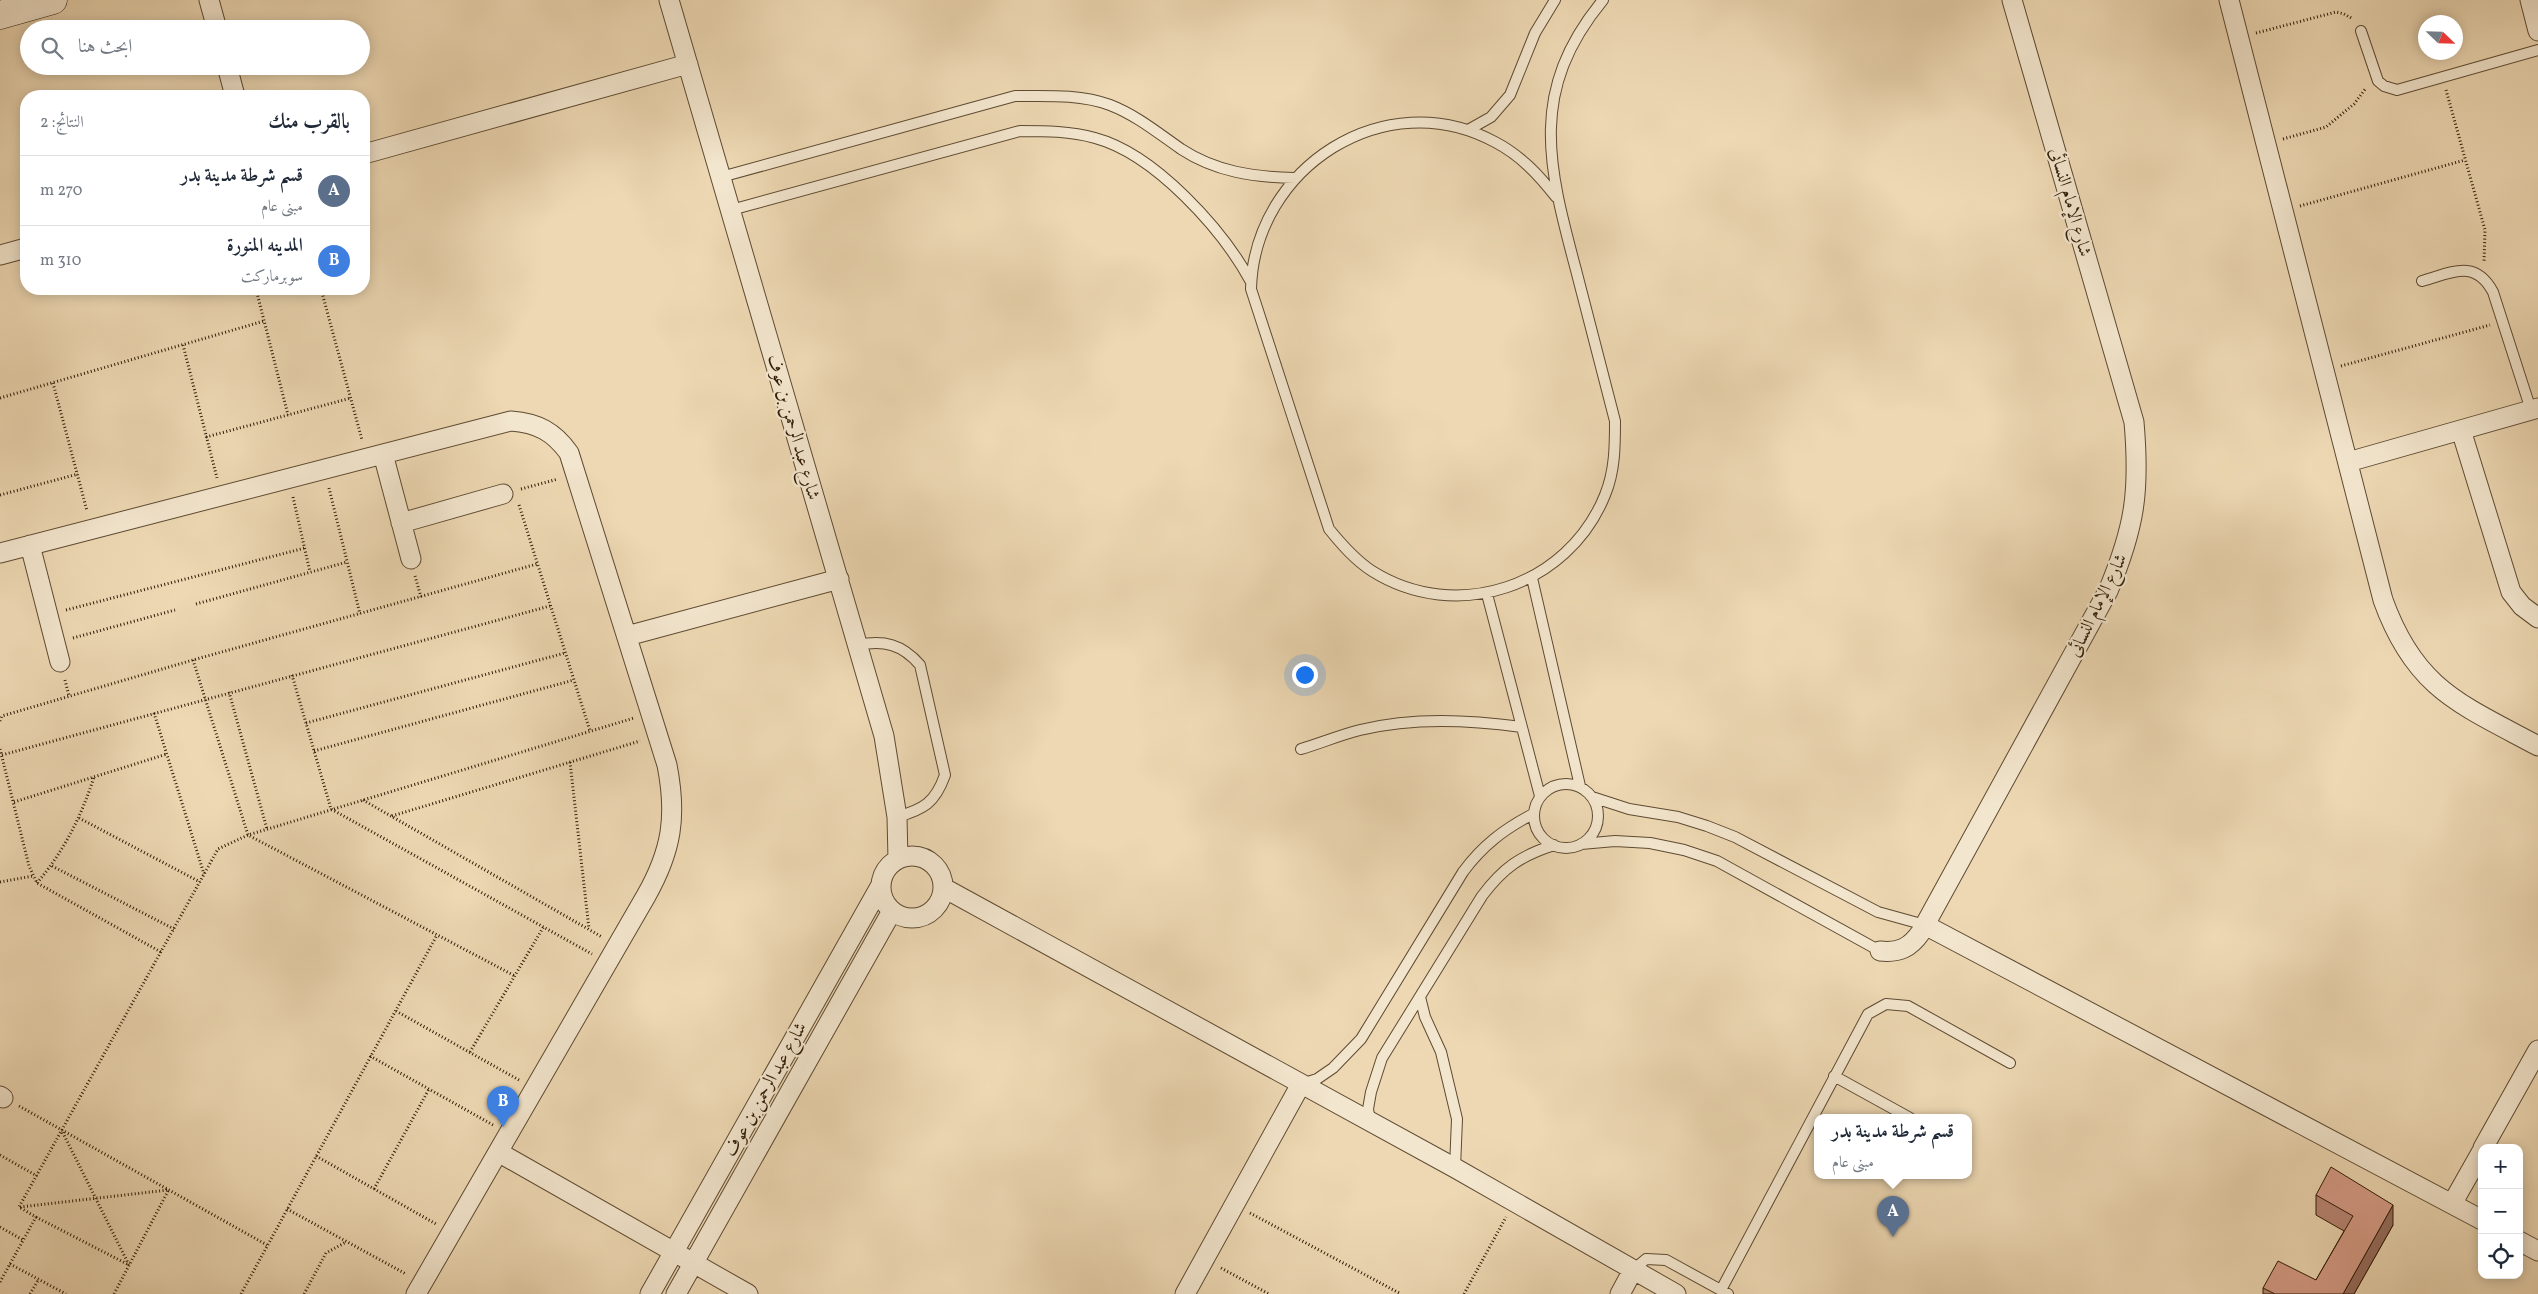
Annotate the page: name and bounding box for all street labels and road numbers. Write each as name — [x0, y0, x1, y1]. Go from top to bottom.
street label: شارع الإمام النسائى — [2040, 145, 2097, 260]
street label: شارع عبد الرحمن بن عوف — [759, 352, 825, 503]
street label: شارع الإمام النسائى — [2063, 550, 2136, 662]
street label: شارع عبد الرحمن بن عوف — [719, 1018, 815, 1162]

